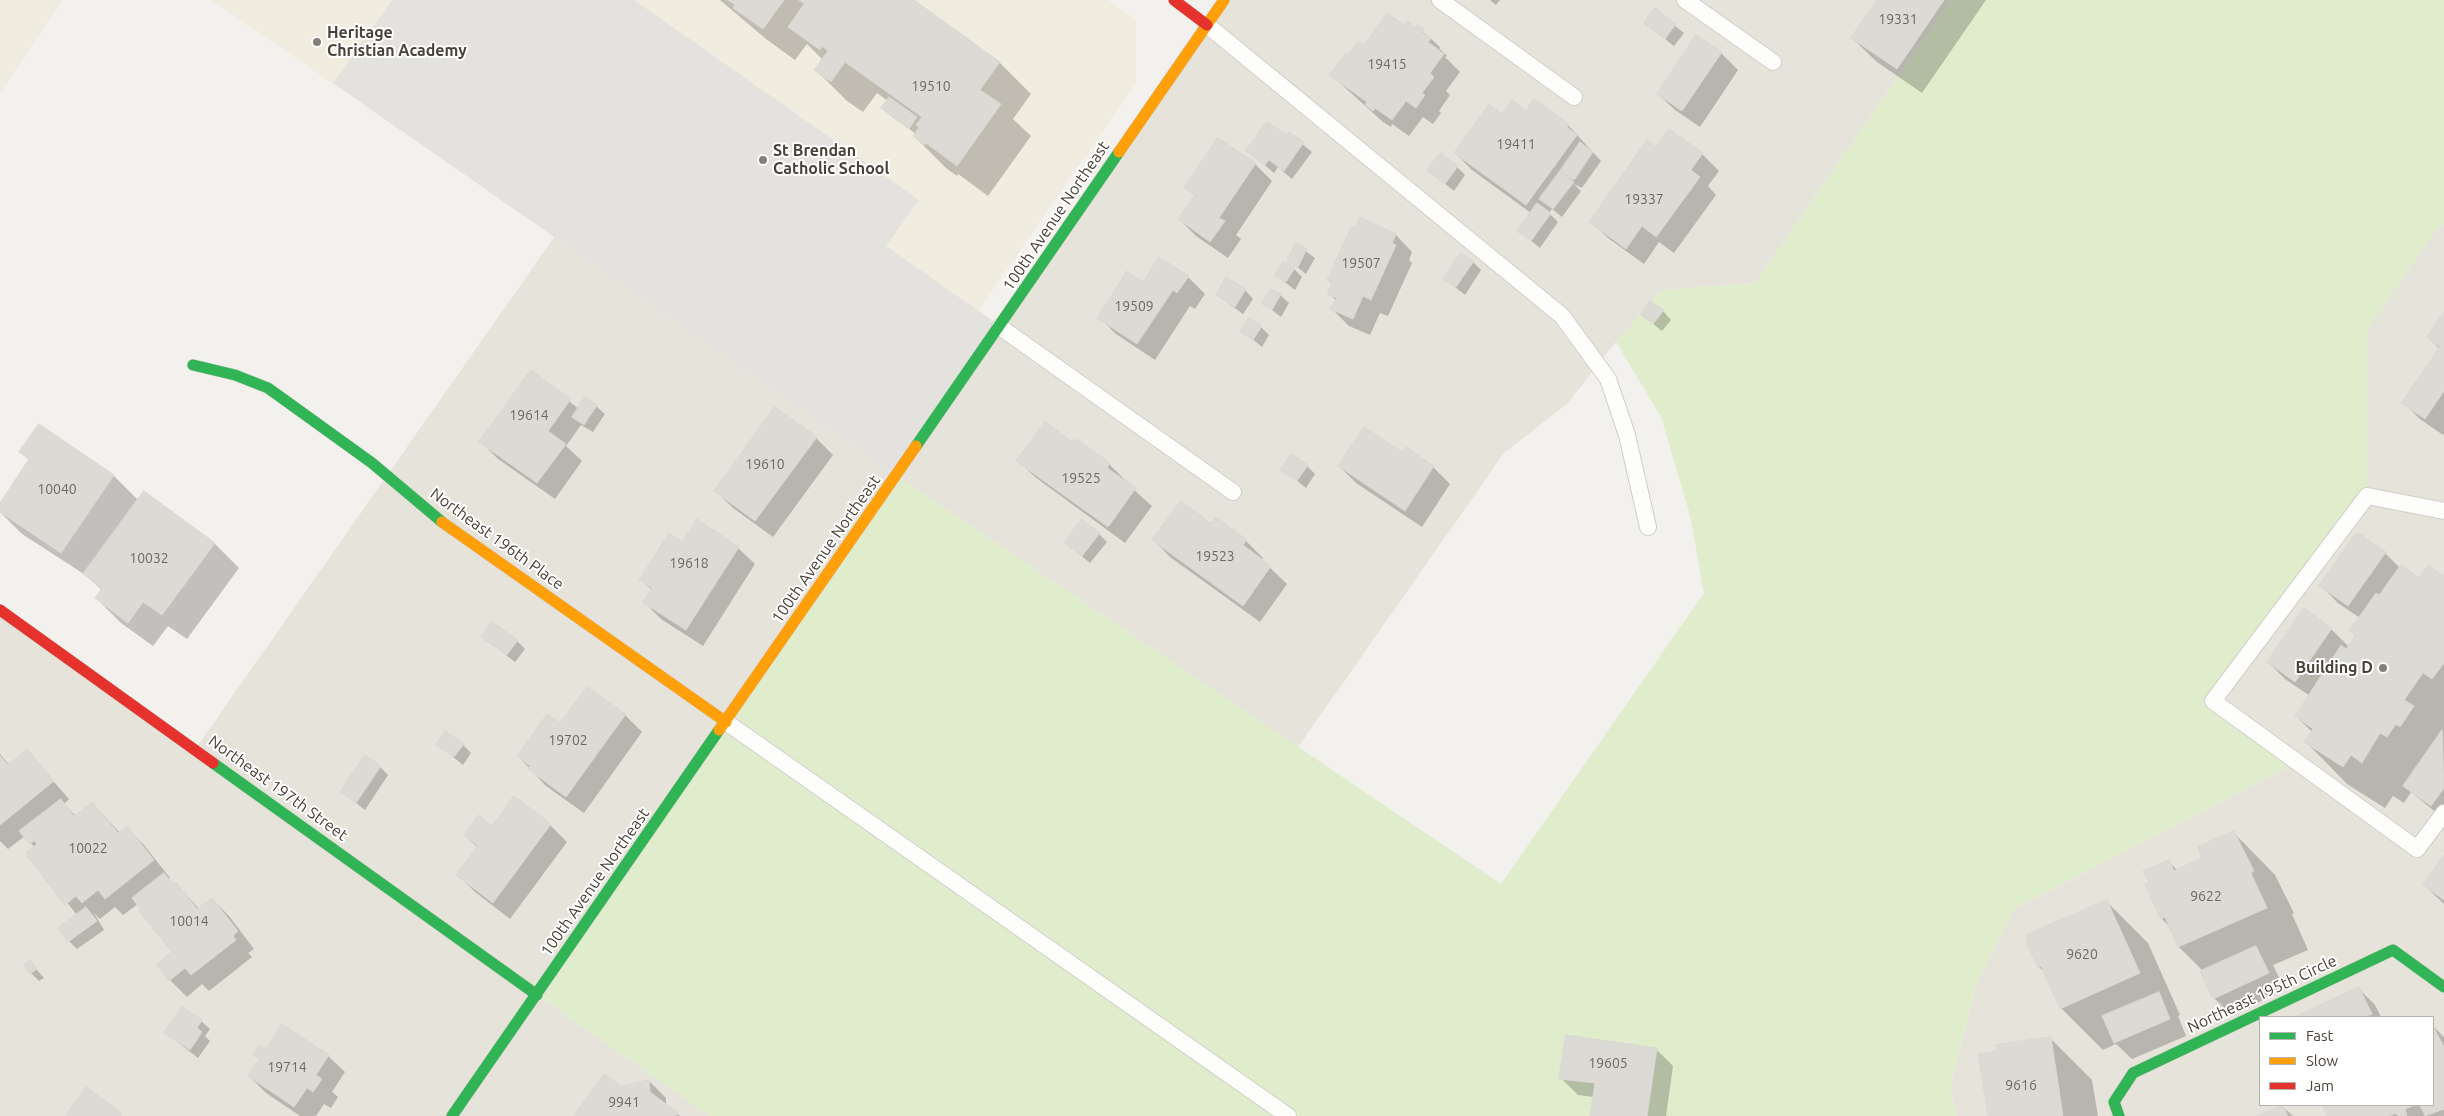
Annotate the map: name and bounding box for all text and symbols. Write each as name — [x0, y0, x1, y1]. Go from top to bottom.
house number: 19331 — [1878, 11, 1918, 27]
place label: Heritage Christian Academy — [327, 23, 467, 61]
marker: Heritage Christian Academy — [311, 36, 323, 48]
house number: 19415 — [1367, 56, 1407, 72]
house number: 19510 — [911, 78, 951, 94]
house number: 19411 — [1496, 136, 1536, 152]
street label: 100th Avenue Northeast — [999, 138, 1113, 294]
place label: St Brendan Catholic School — [773, 141, 889, 179]
marker: St Brendan Catholic School — [757, 154, 769, 166]
house number: 19337 — [1624, 191, 1664, 207]
house number: 19507 — [1341, 255, 1381, 271]
house number: 19509 — [1114, 298, 1154, 314]
house number: 19614 — [509, 407, 549, 423]
house number: 19610 — [745, 456, 785, 472]
house number: 19525 — [1061, 470, 1101, 486]
street label: 100th Avenue Northeast — [768, 471, 884, 627]
house number: 10040 — [37, 481, 77, 497]
street label: Northeast 196th Place — [426, 484, 568, 594]
house number: 19523 — [1195, 548, 1235, 564]
house number: 10032 — [129, 550, 169, 566]
house number: 19618 — [669, 555, 709, 571]
place label: Building D — [2295, 658, 2373, 678]
marker: Building D — [2377, 662, 2389, 674]
street label: Northeast 197th Street — [205, 731, 351, 845]
house number: 19702 — [548, 732, 588, 748]
street label: 100th Avenue Northeast — [537, 804, 653, 960]
house number: 10022 — [68, 840, 108, 856]
house number: 9622 — [2190, 888, 2222, 904]
house number: 10014 — [169, 913, 209, 929]
house number: 9620 — [2066, 946, 2098, 962]
street label: Northeast 195th Circle — [2184, 951, 2340, 1037]
legend — [2259, 1016, 2434, 1106]
text: Fast — [2306, 1027, 2333, 1044]
text: Slow — [2306, 1052, 2338, 1069]
house number: 19605 — [1588, 1055, 1628, 1071]
house number: 19714 — [267, 1059, 307, 1075]
house number: 9616 — [2005, 1077, 2037, 1093]
text: Jam — [2306, 1077, 2334, 1094]
house number: 9941 — [608, 1094, 640, 1110]

